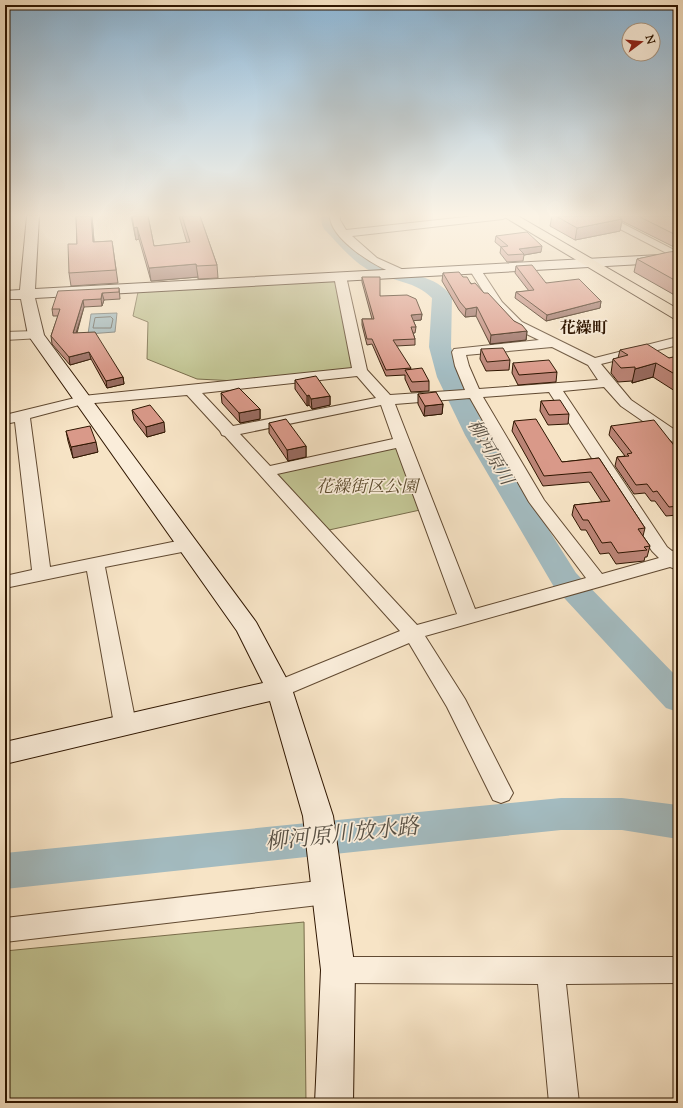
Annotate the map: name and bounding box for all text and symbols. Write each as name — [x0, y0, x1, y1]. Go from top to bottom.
north arrow — [621, 22, 661, 62]
text: N — [640, 32, 659, 46]
district label: 花繰町 — [560, 318, 608, 341]
water label: 柳河原川 — [460, 415, 519, 492]
park label: 花繰街区公園 — [316, 476, 421, 500]
water label: 柳河原川放水路 — [264, 812, 422, 860]

